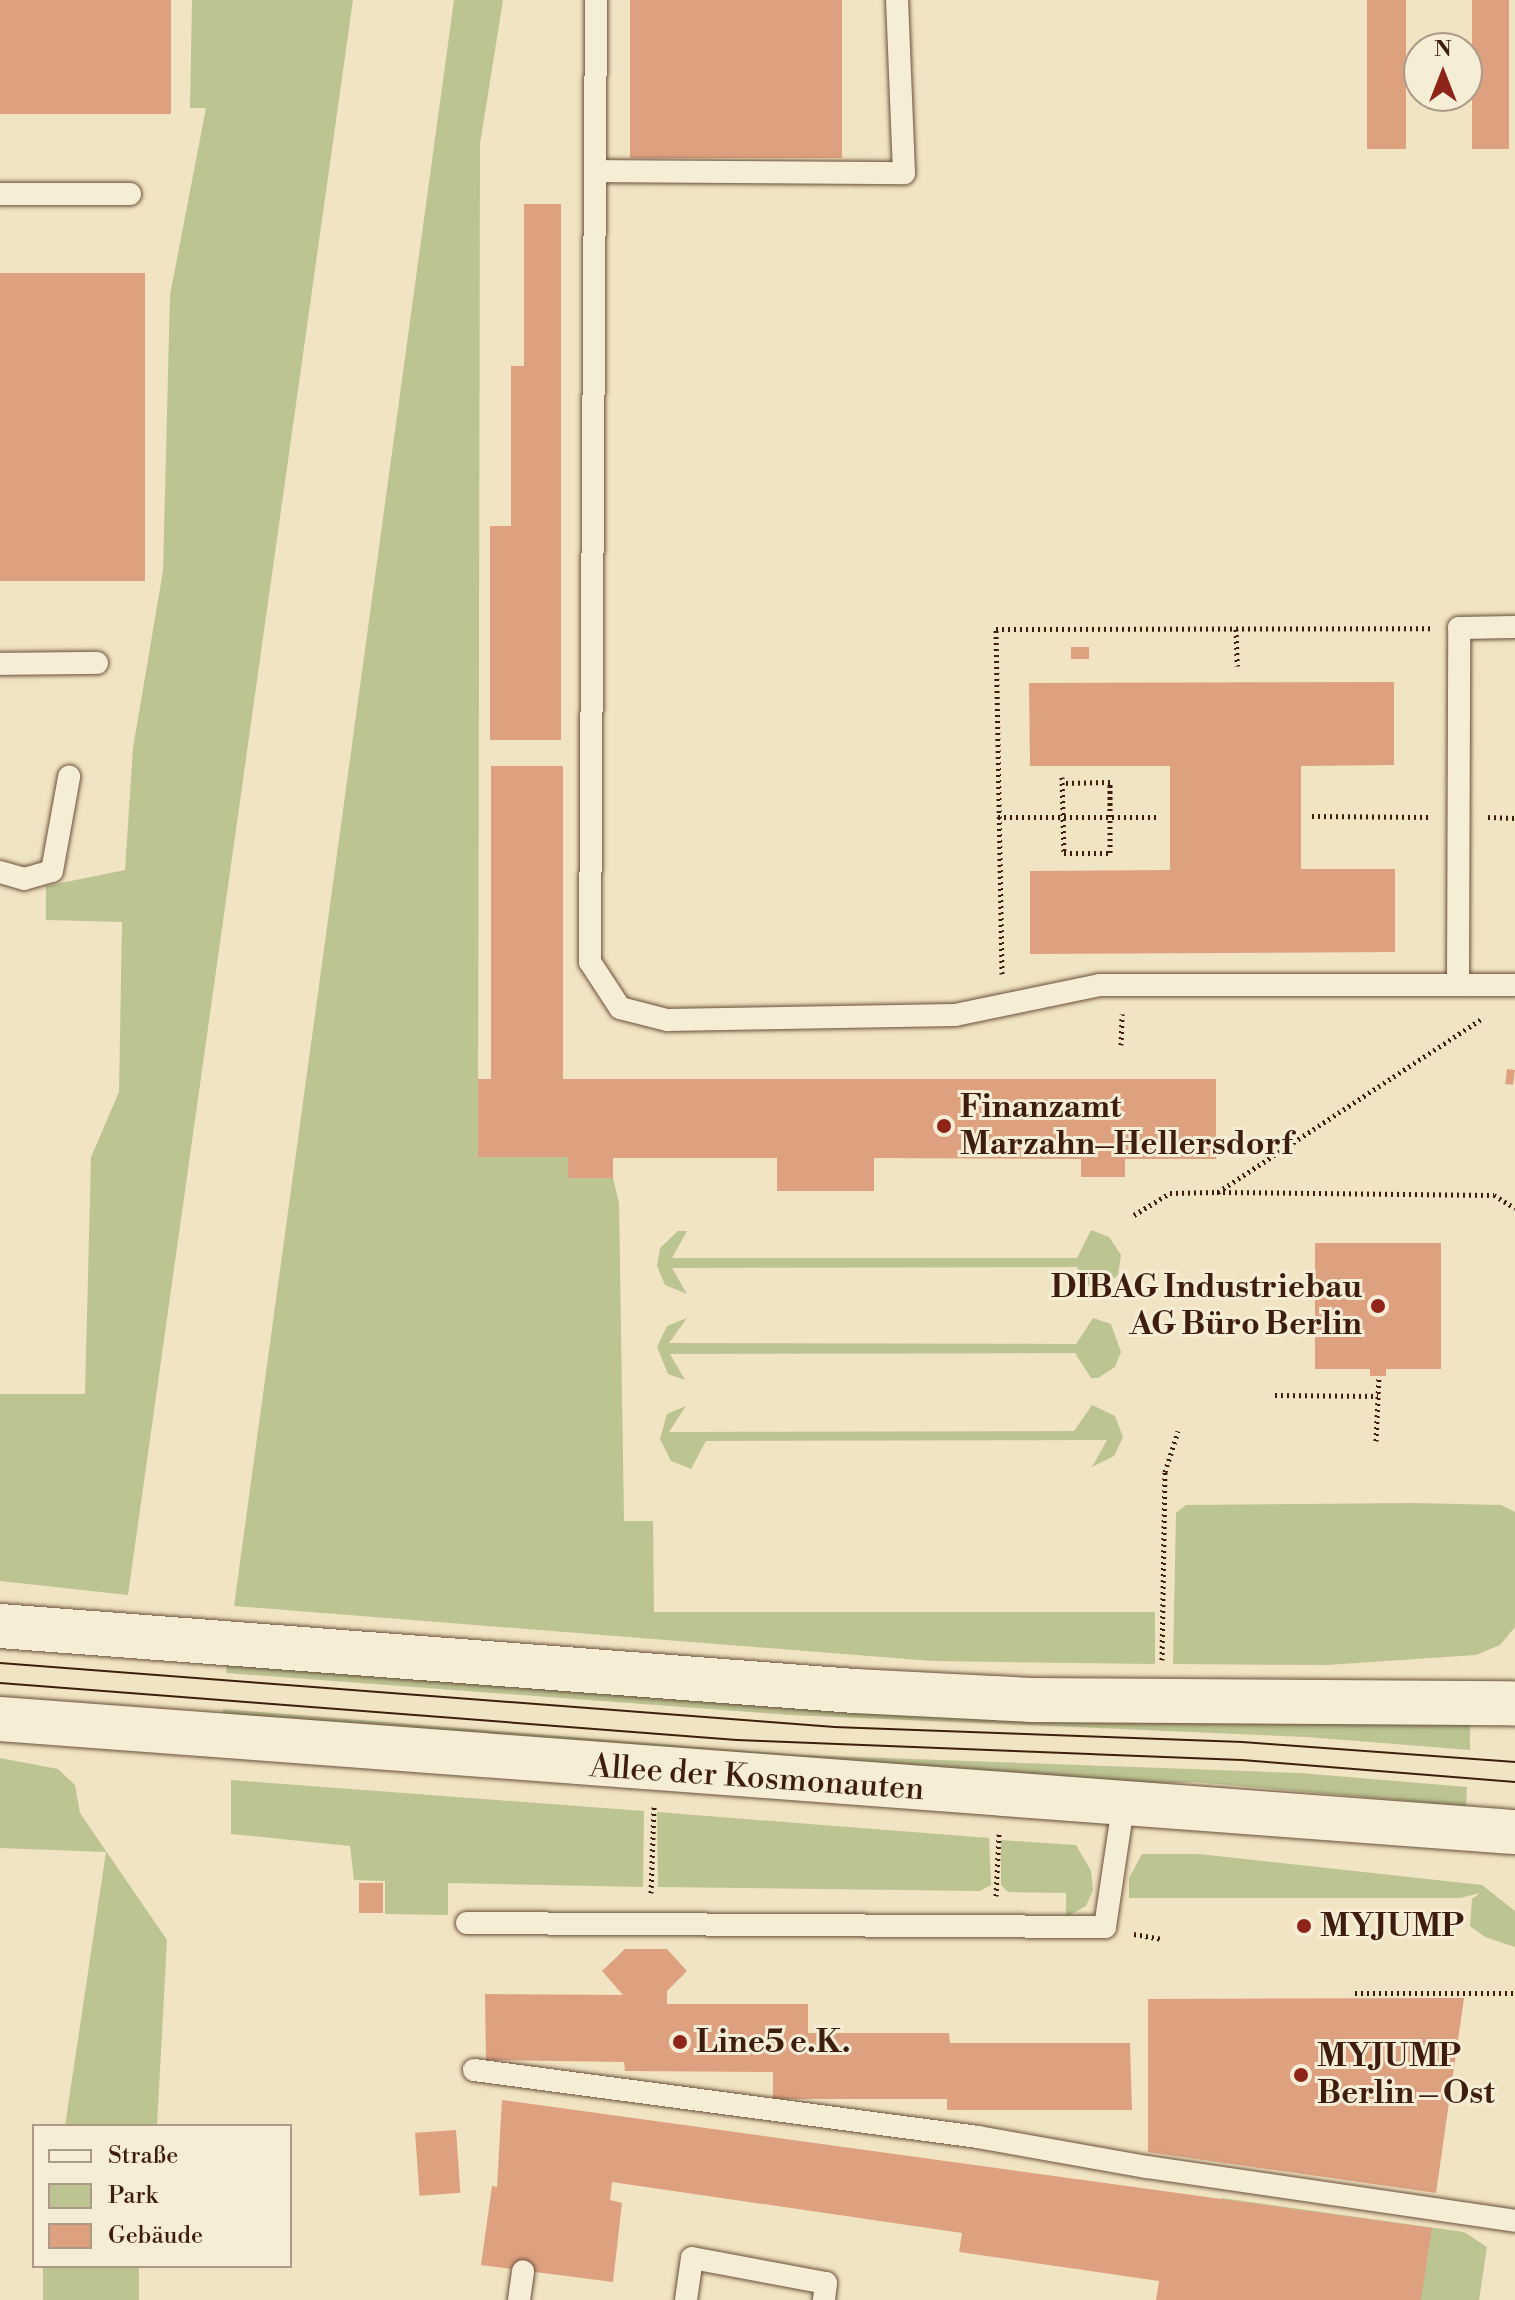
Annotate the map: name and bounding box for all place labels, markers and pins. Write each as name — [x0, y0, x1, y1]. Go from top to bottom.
place label: Finanzamt Marzahn–Hellersdorf — [960, 1089, 1292, 1164]
marker: Finanzamt Marzahn–Hellersdorf — [935, 1117, 953, 1135]
place label: DIBAG Industriebau AG Büro Berlin — [1051, 1269, 1362, 1344]
marker: DIBAG Industriebau AG Büro Berlin — [1369, 1297, 1387, 1315]
place label: MYJUMP — [1320, 1907, 1464, 1945]
marker: MYJUMP — [1295, 1917, 1313, 1935]
place label: Line5 e.K. — [696, 2023, 850, 2061]
marker: Line5 e.K. — [671, 2033, 689, 2051]
place label: MYJUMP Berlin – Ost — [1317, 2038, 1495, 2113]
marker: MYJUMP Berlin – Ost — [1292, 2066, 1310, 2084]

